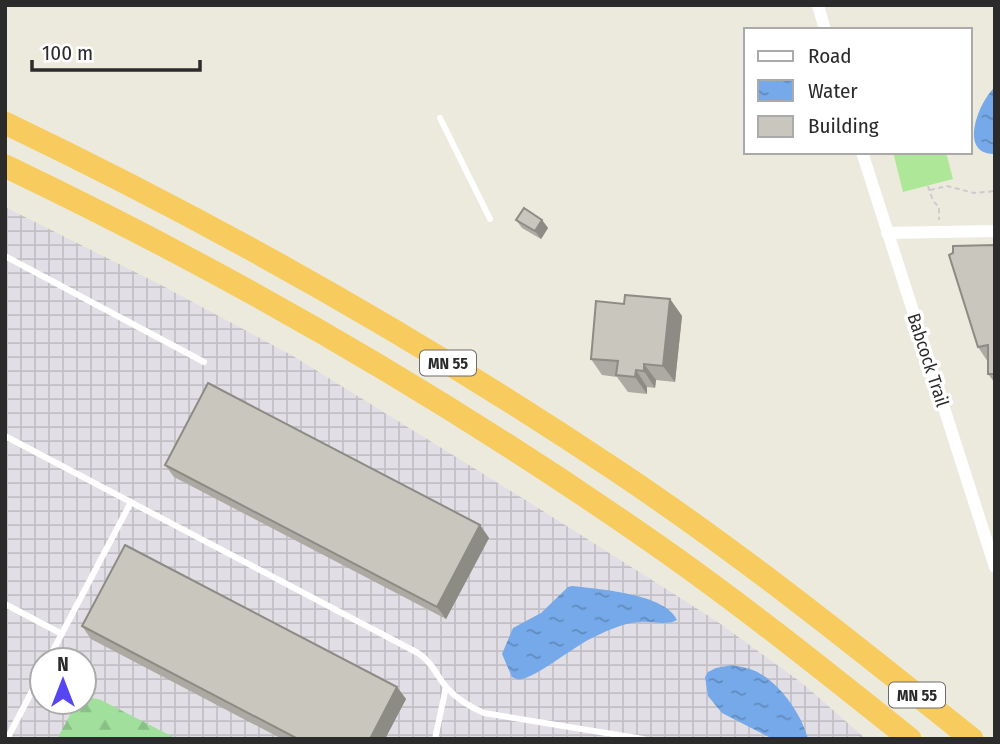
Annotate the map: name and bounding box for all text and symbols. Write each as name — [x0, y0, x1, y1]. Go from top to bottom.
scale bar — [32, 28, 200, 72]
legend — [744, 28, 972, 154]
text: 100 m — [42, 40, 93, 66]
text: Road — [808, 43, 852, 69]
text: Water — [808, 78, 858, 104]
text: Building — [808, 113, 879, 139]
street label: Babcock Trail — [903, 310, 954, 410]
road number: MN 55 — [420, 350, 476, 376]
north arrow — [28, 646, 98, 716]
text: N — [57, 653, 69, 676]
road number: MN 55 — [889, 682, 945, 708]

